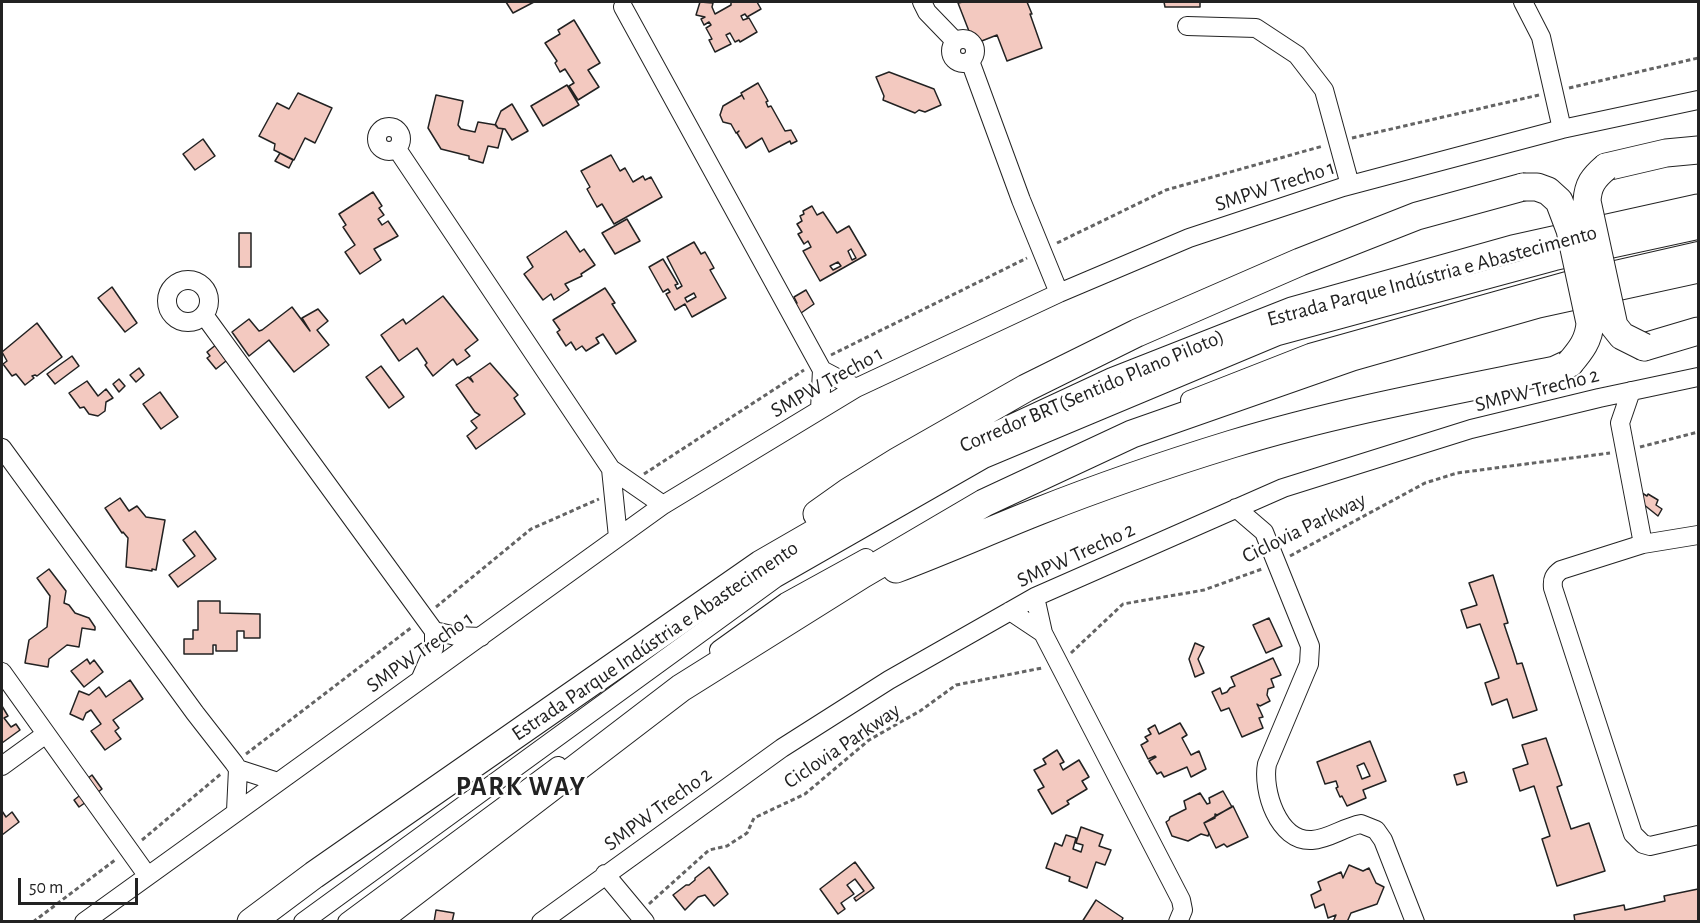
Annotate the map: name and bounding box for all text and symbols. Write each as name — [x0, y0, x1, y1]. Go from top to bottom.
street label: SMPW Trecho 1 — [1212, 155, 1338, 217]
street label: Estrada Parque Indústria e Abastecimento — [1264, 220, 1600, 332]
street label: Corredor BRT(Sentido Plano Piloto) — [956, 324, 1228, 458]
street label: SMPW Trecho 1 — [766, 341, 888, 423]
street label: SMPW Trecho 2 — [1472, 362, 1602, 418]
street label: Ciclovia Parkway — [1238, 487, 1370, 569]
street label: SMPW Trecho 2 — [1013, 517, 1139, 593]
street label: Estrada Parque Indústria e Abastecimento — [507, 535, 803, 747]
street label: SMPW Trecho 1 — [362, 606, 478, 698]
street label: Ciclovia Parkway — [779, 698, 905, 794]
street label: SMPW Trecho 2 — [599, 761, 717, 857]
district label: PARK WAY — [456, 771, 586, 803]
scale bar — [21, 866, 141, 904]
text: 50 m — [29, 879, 63, 897]

